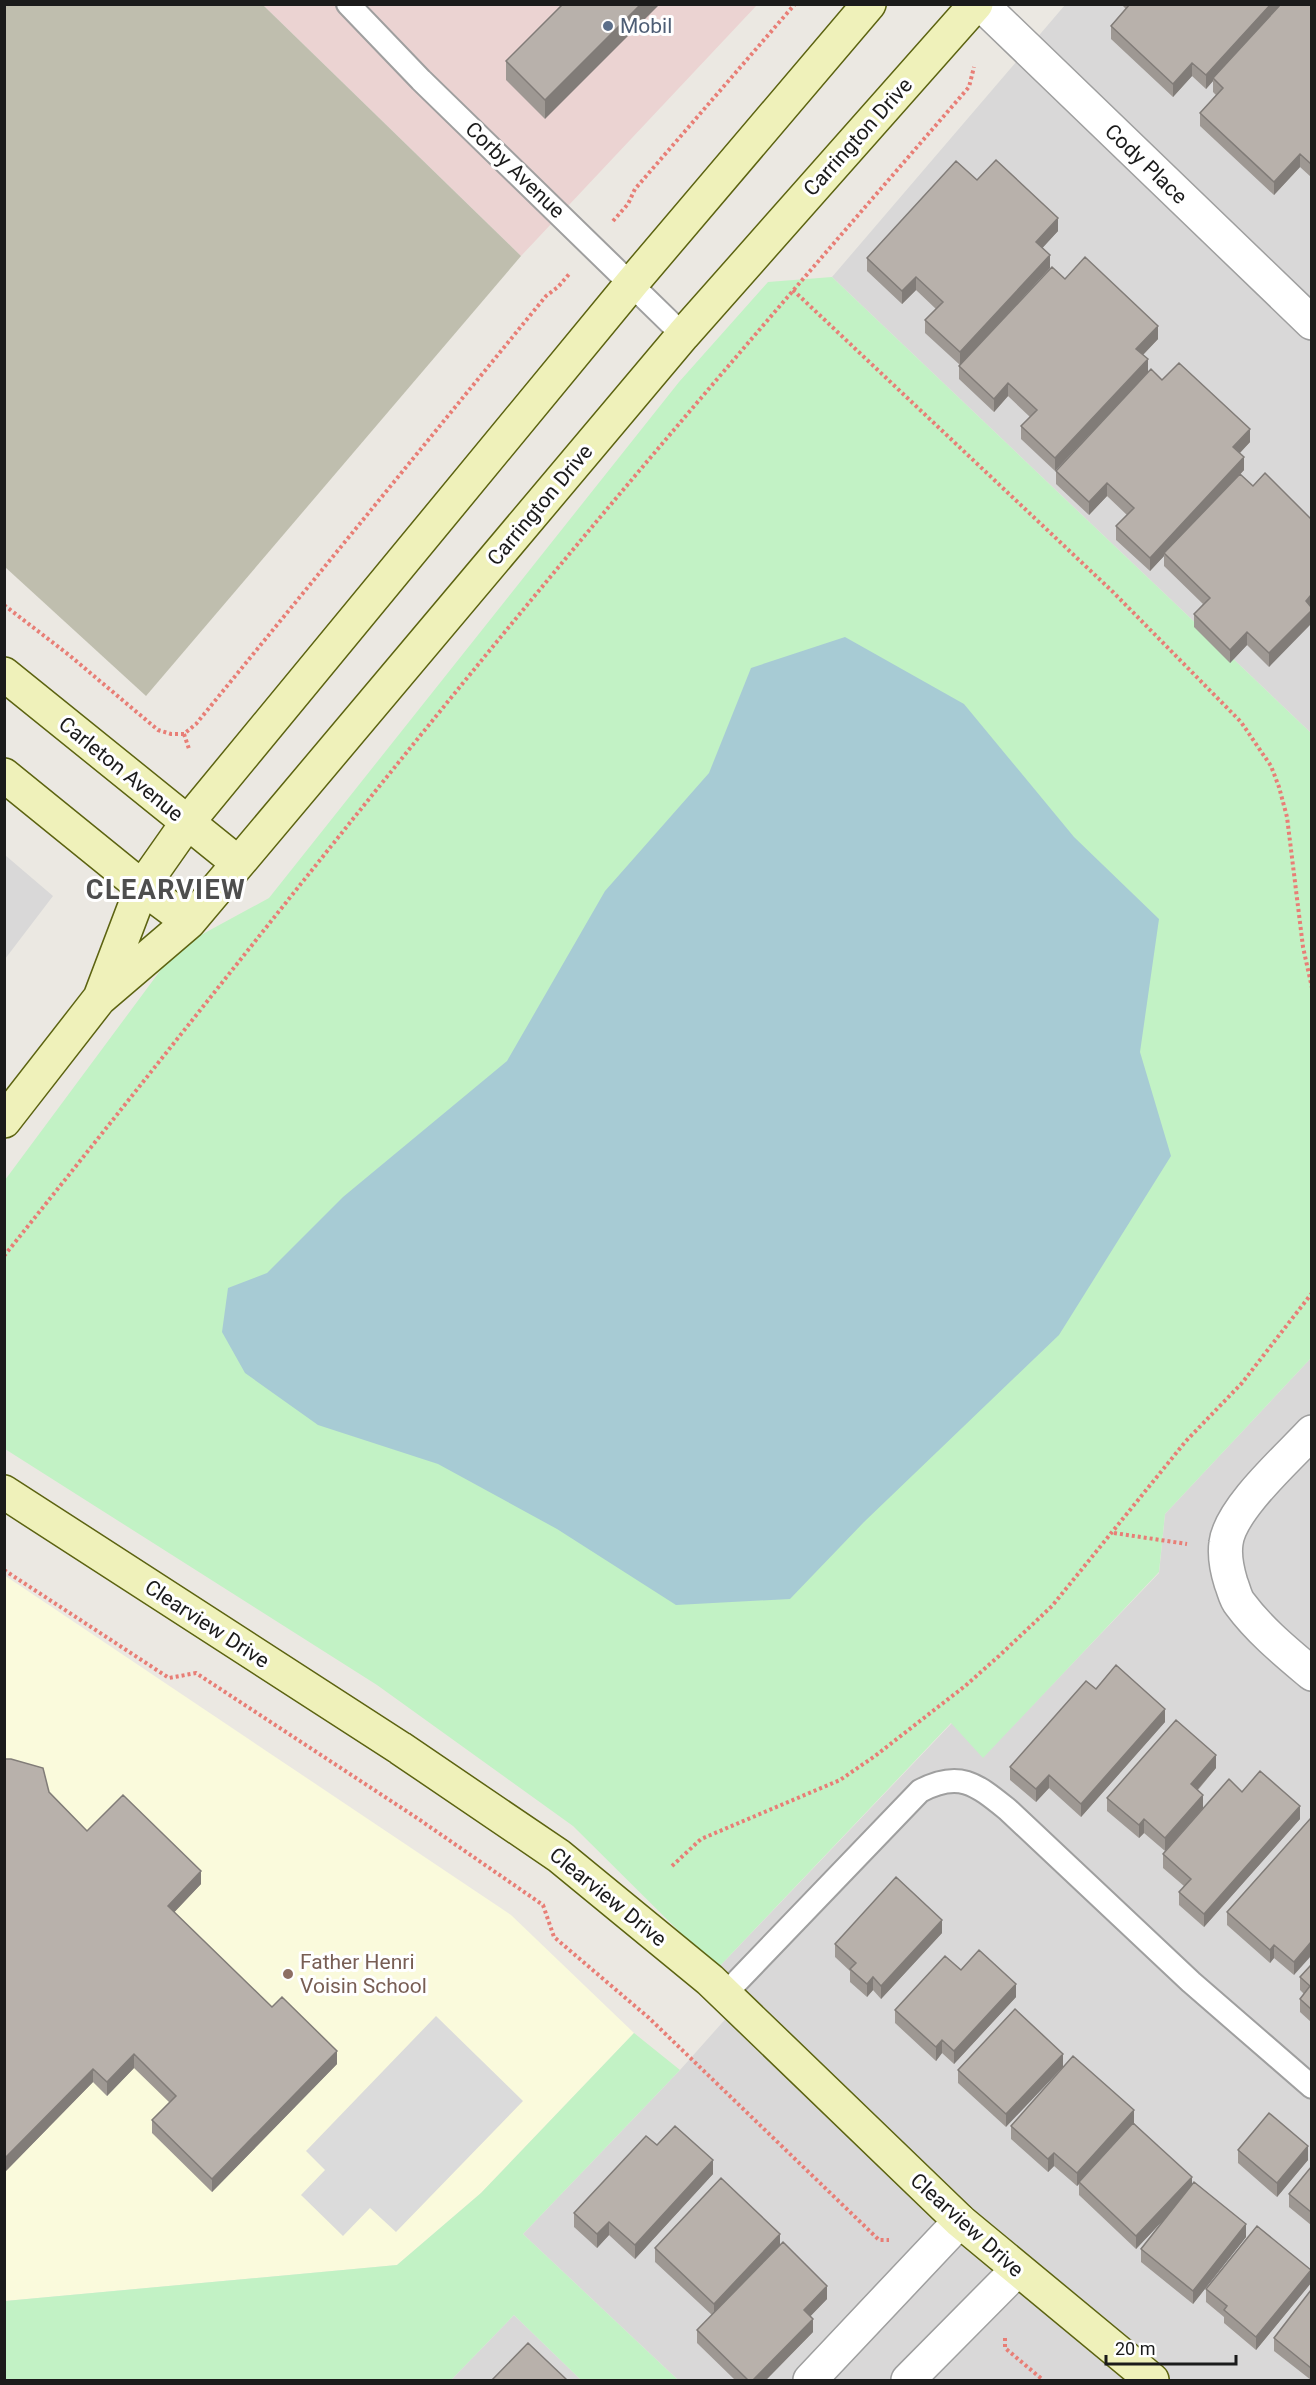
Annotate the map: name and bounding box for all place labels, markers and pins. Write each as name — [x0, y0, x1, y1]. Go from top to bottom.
place label: Mobil — [620, 14, 672, 38]
marker: Mobil — [601, 19, 615, 33]
place label: Father Henri Voisin School — [300, 1950, 427, 1998]
marker: Father Henri Voisin School — [281, 1967, 295, 1981]

